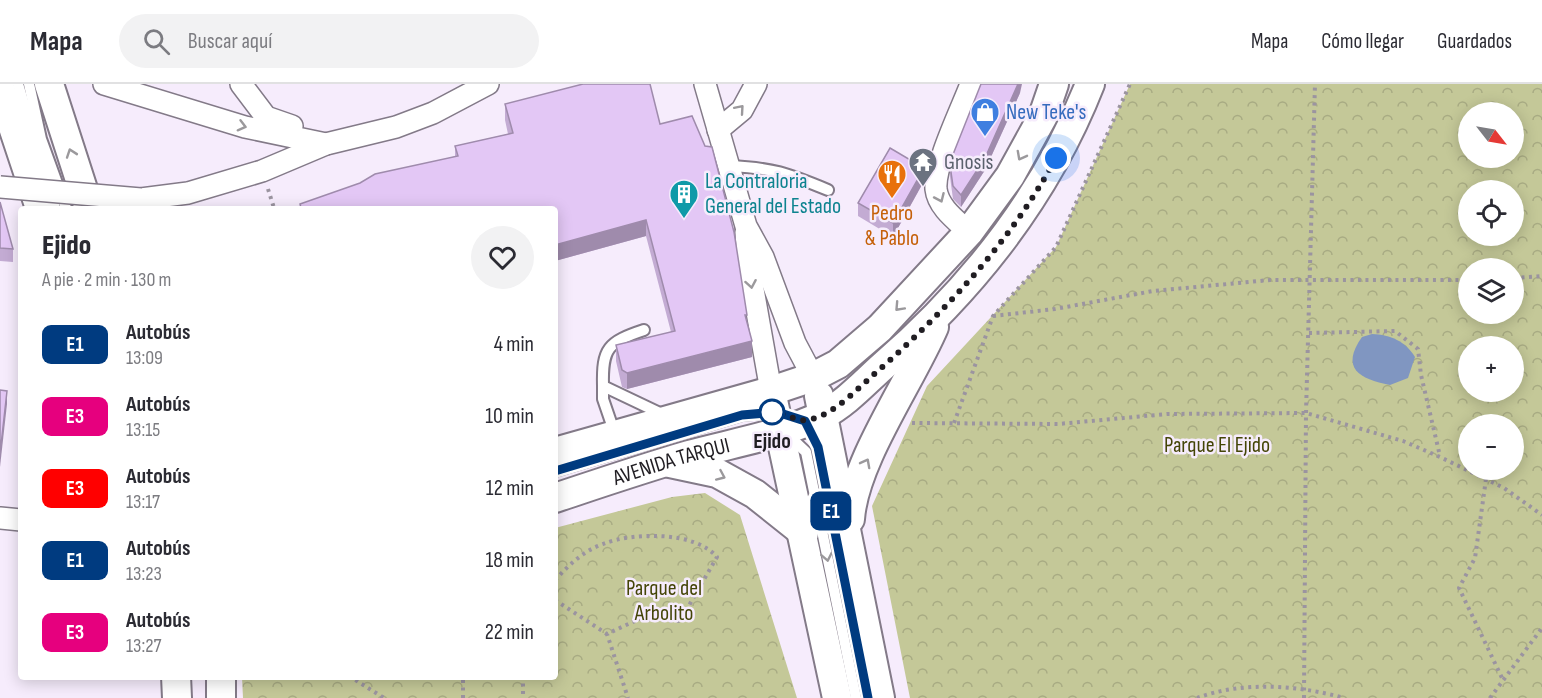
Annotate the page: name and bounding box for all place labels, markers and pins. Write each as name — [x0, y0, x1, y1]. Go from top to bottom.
shop icon: New Teke's — [969, 96, 1001, 138]
place label: New Teke's — [1006, 99, 1087, 126]
temple icon: Gnosis — [907, 146, 939, 188]
place label: Gnosis — [944, 149, 994, 176]
restaurant icon: Pedro & Pablo — [876, 158, 908, 200]
place label: La Contraloria General del Estado — [705, 168, 841, 220]
building icon: La Contraloria General del Estado — [668, 178, 700, 220]
place label: Pedro & Pablo — [865, 200, 919, 252]
marker: Ejido — [759, 399, 785, 425]
place label: Ejido — [753, 428, 791, 455]

